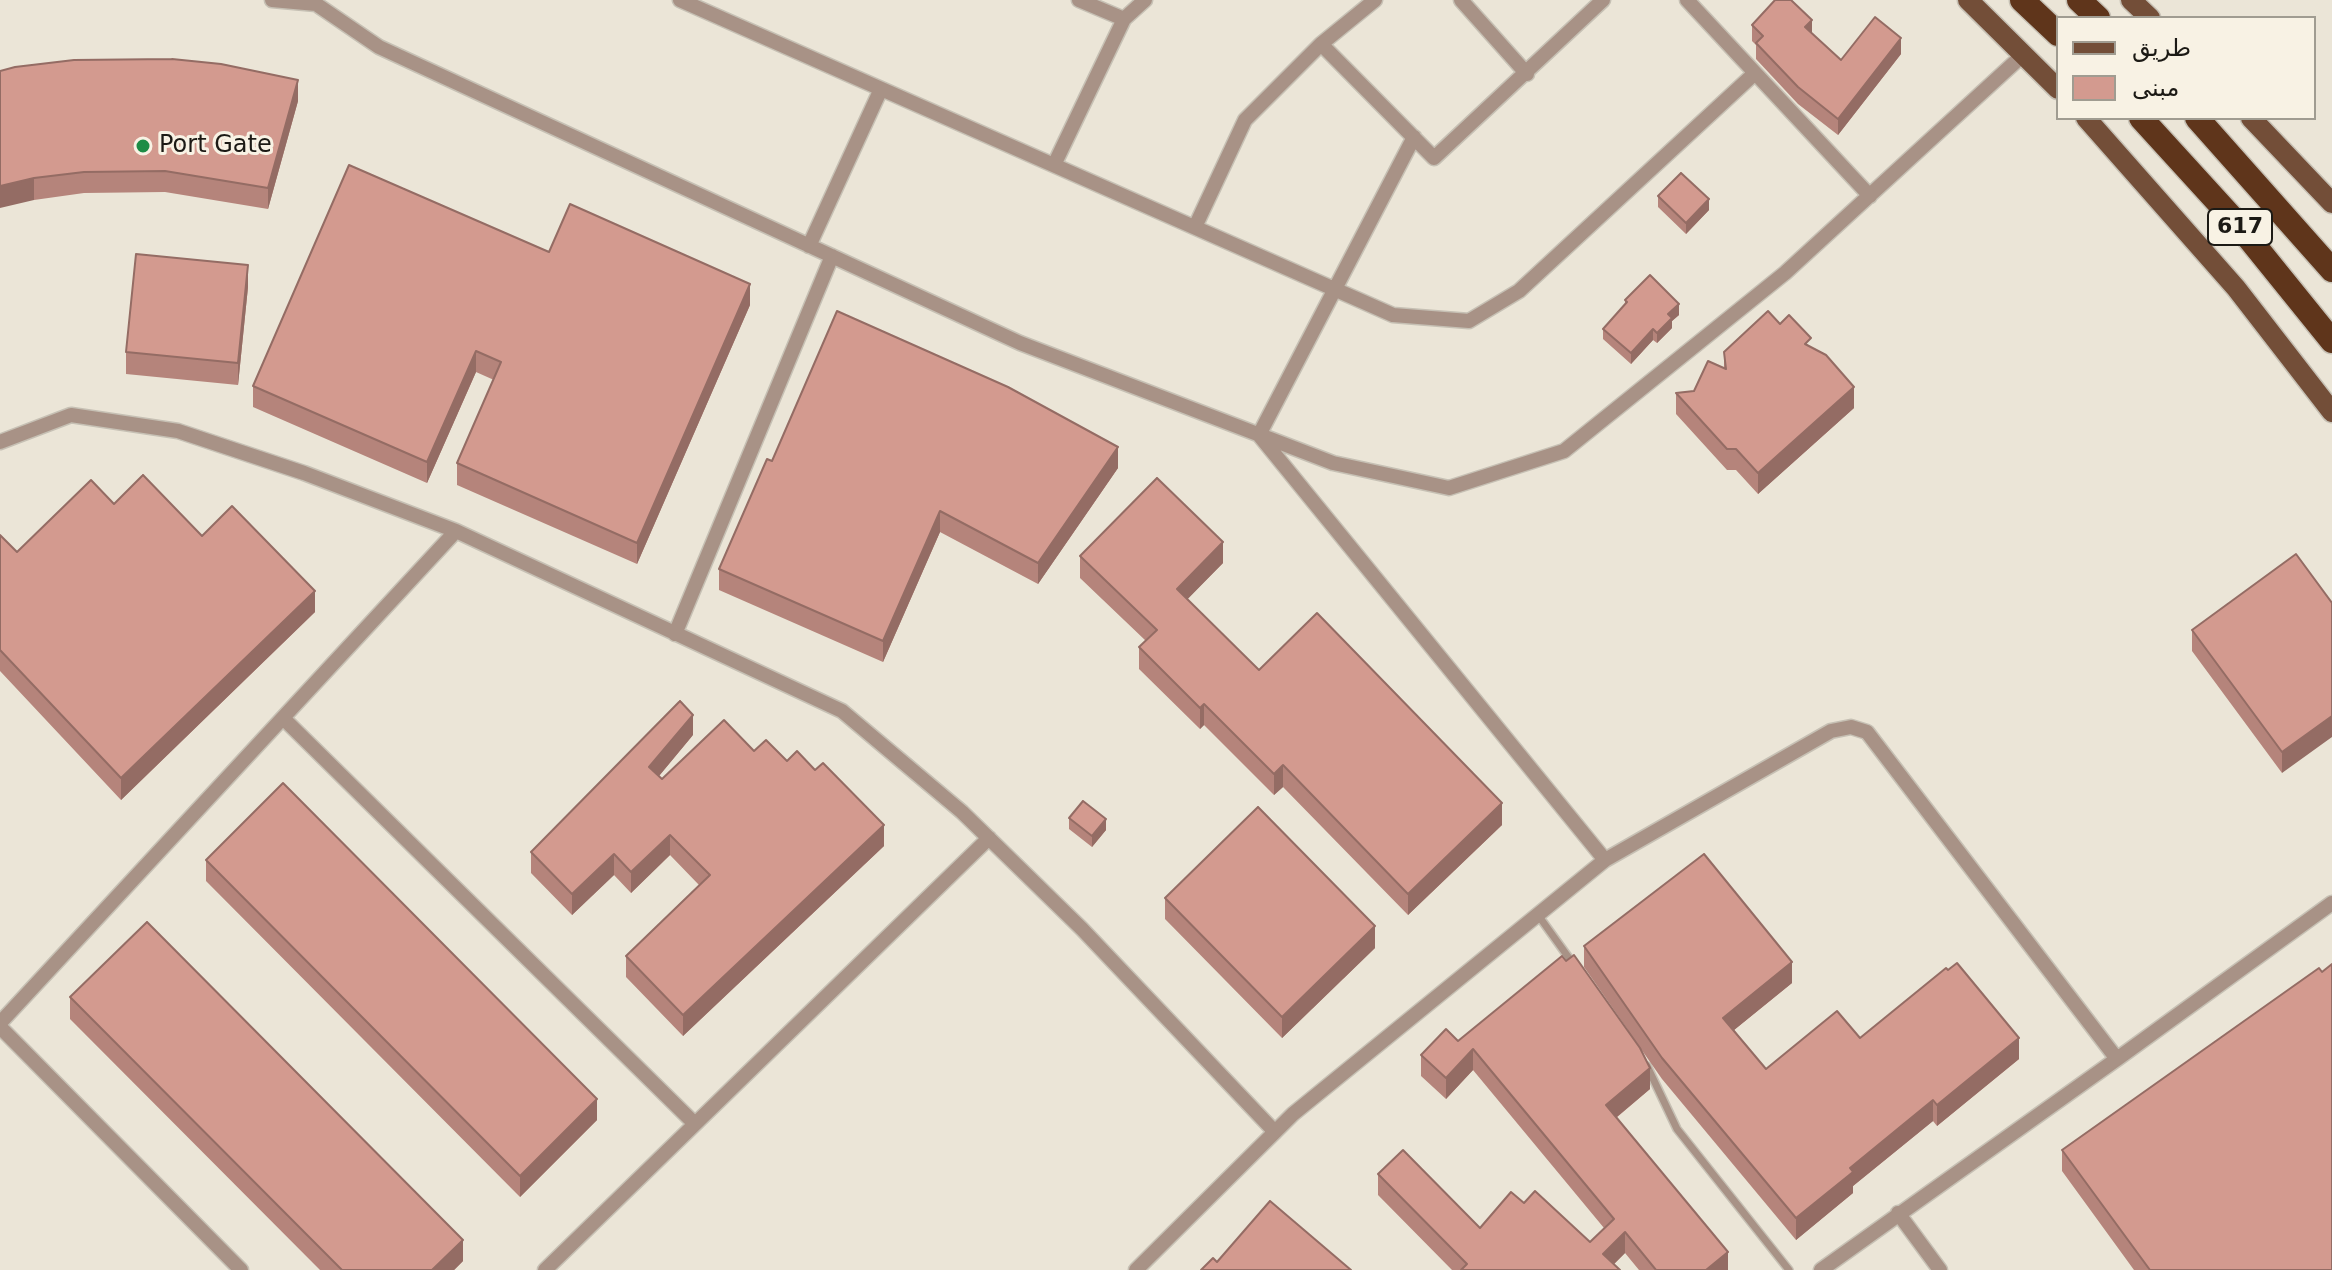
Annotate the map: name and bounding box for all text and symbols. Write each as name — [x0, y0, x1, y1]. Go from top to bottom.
legend — [2056, 16, 2316, 120]
text: طريق — [2132, 34, 2191, 62]
text: مبنى — [2132, 74, 2179, 102]
place label: Port Gate — [159, 132, 272, 160]
marker: Port Gate — [134, 137, 152, 155]
road number: 617 — [2208, 209, 2272, 245]

